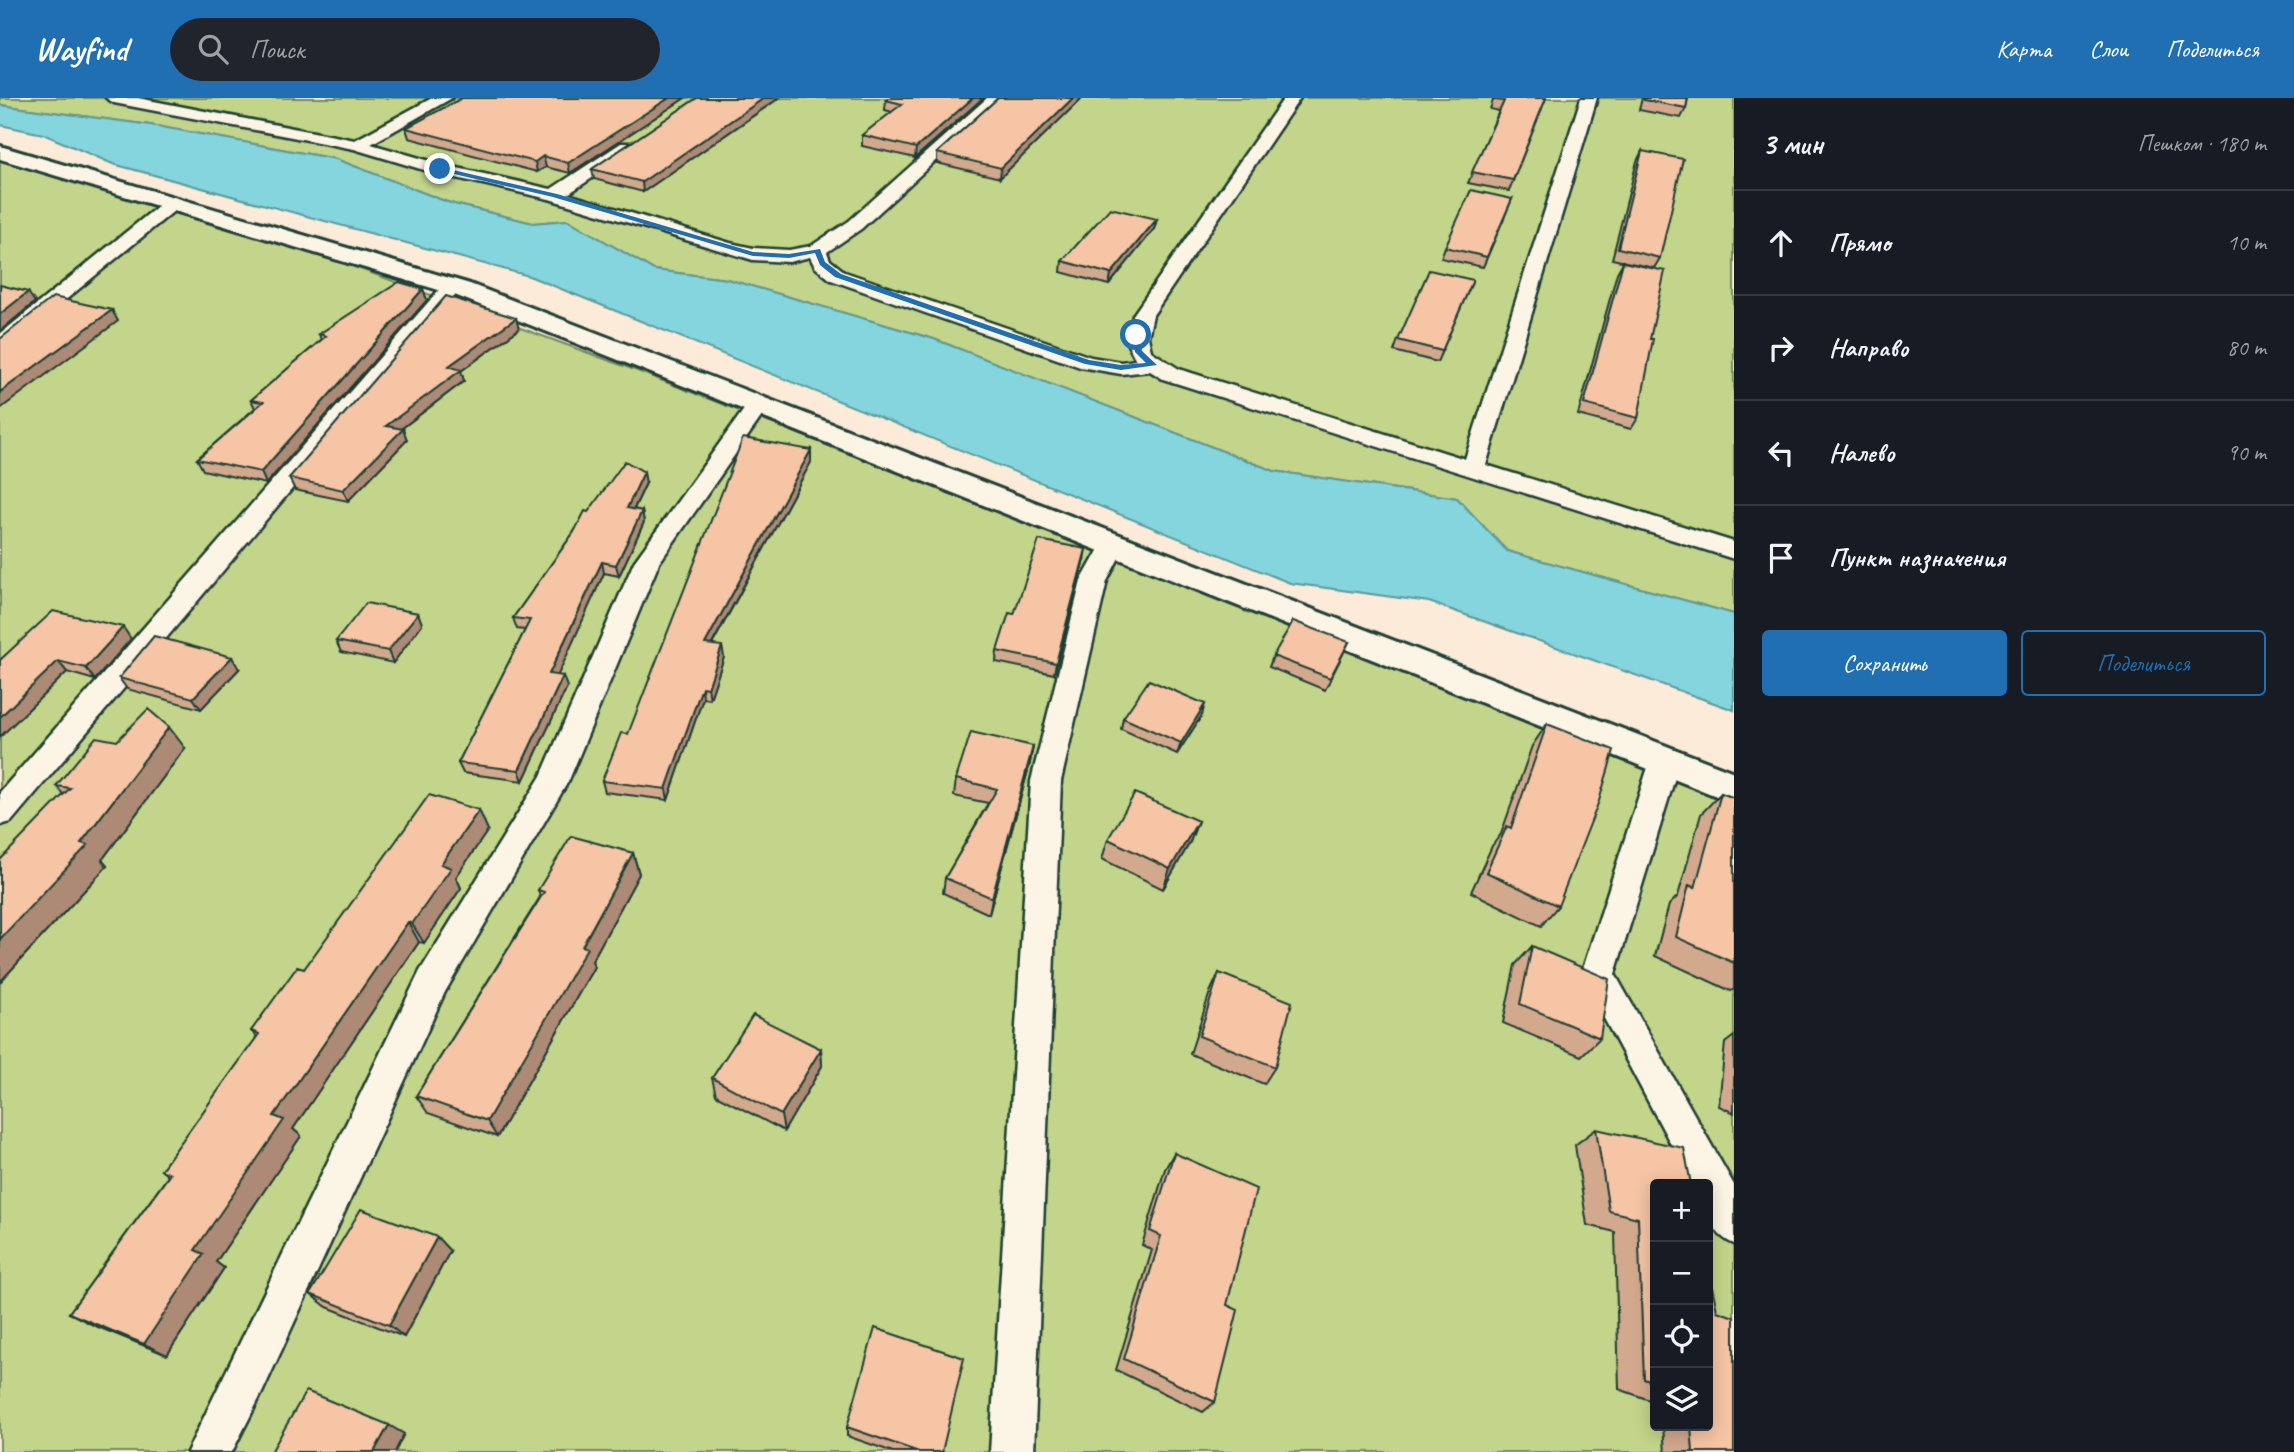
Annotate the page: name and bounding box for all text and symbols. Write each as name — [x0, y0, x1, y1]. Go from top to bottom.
search box — [170, 18, 660, 81]
text: Wayfind — [35, 28, 128, 70]
icon: search — [194, 30, 232, 68]
text: Поиск — [250, 33, 305, 66]
text: Карта — [1997, 34, 2051, 64]
text: Слои — [2089, 34, 2128, 64]
text: Поделиться — [2166, 34, 2259, 64]
text: 3 мин — [1762, 125, 1823, 163]
text: Пешком · 180 m — [2138, 129, 2266, 158]
route end — [424, 153, 455, 184]
icon: ahead — [1762, 224, 1800, 262]
text: Прямо — [1829, 226, 1891, 259]
text: 10 m — [2227, 228, 2266, 257]
route start — [1120, 319, 1151, 350]
icon: right — [1762, 329, 1800, 367]
text: Направо — [1829, 331, 1908, 364]
text: 80 m — [2227, 333, 2266, 362]
icon: left — [1762, 434, 1800, 472]
text: Налево — [1829, 436, 1895, 469]
text: 90 m — [2227, 438, 2266, 467]
icon: arrive — [1762, 539, 1800, 577]
text: Пункт назначения — [1829, 541, 2005, 574]
button: Сохранить — [1762, 630, 2007, 696]
button: Поделиться — [2021, 630, 2266, 696]
map controls — [1650, 1179, 1713, 1431]
button: + — [1650, 1179, 1713, 1242]
button: − — [1650, 1242, 1713, 1305]
button: locate — [1650, 1305, 1713, 1368]
button: layers — [1650, 1368, 1713, 1431]

